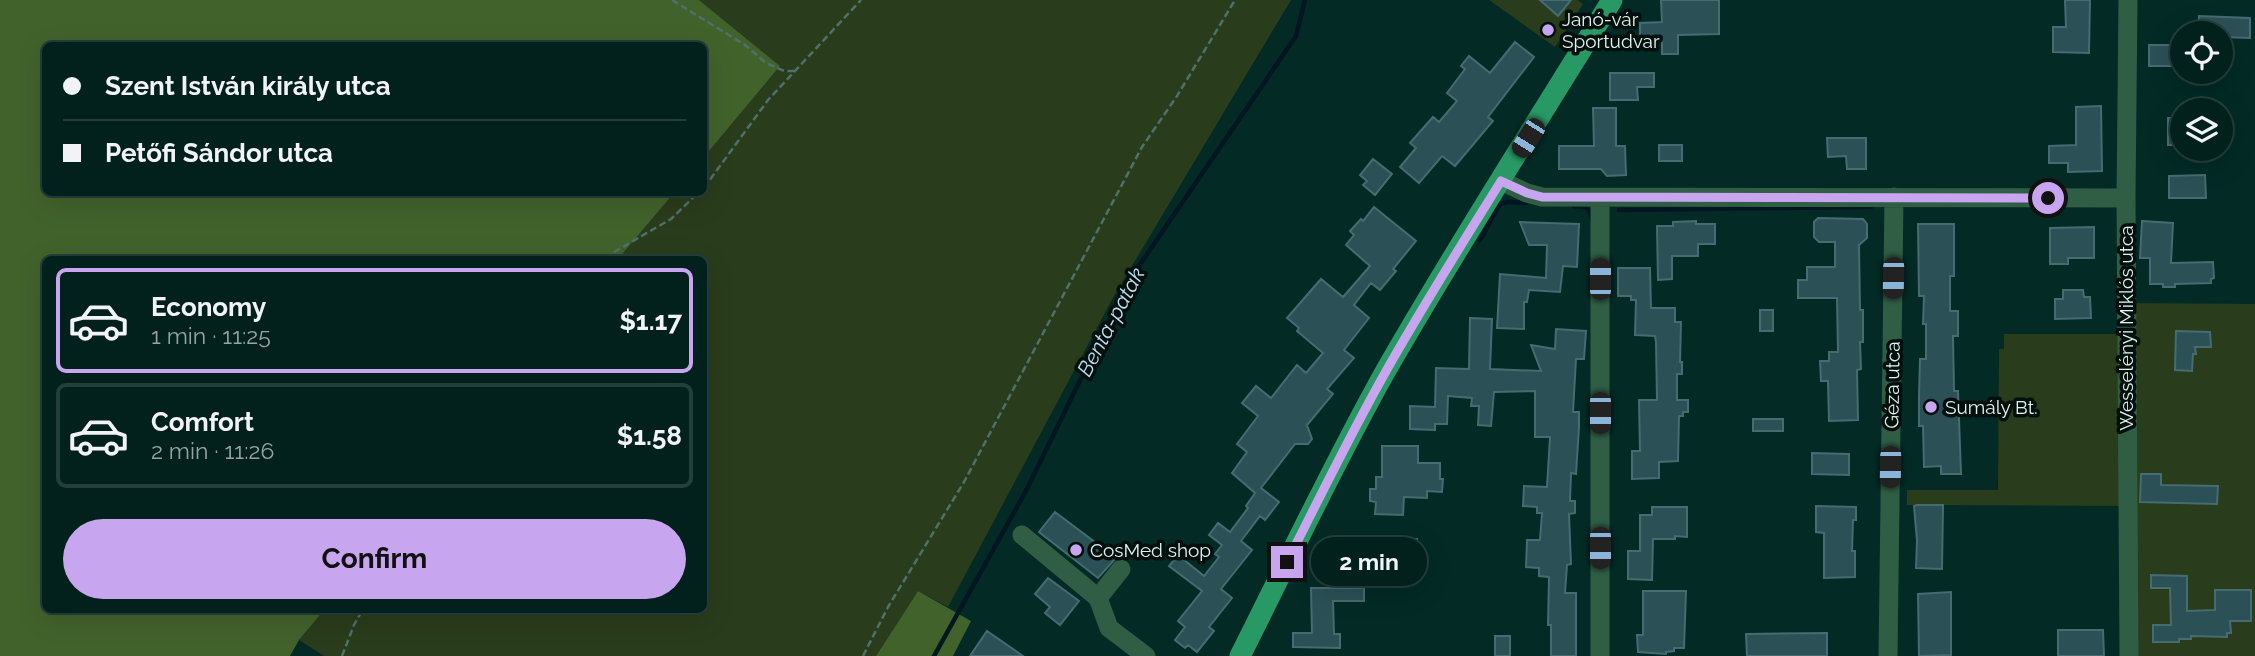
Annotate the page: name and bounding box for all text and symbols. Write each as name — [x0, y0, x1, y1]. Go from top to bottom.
place label: Janó-vár Sportudvar — [1562, 8, 1660, 52]
map controls — [2170, 21, 2233, 161]
button: locate — [2170, 21, 2233, 84]
marker: Janó-vár Sportudvar — [1540, 22, 1556, 38]
text: Szent István király utca — [105, 71, 391, 101]
button: layers — [2170, 98, 2233, 161]
car — [1508, 115, 1549, 161]
text: Petőfi Sándor utca — [105, 138, 333, 168]
route start — [2032, 182, 2064, 214]
street label: Wesselényi Miklós utca — [2115, 225, 2137, 431]
car — [1883, 257, 1904, 299]
car — [1590, 258, 1611, 300]
water label: Benta-patak — [1072, 263, 1150, 380]
icon: car — [67, 289, 130, 352]
text: Economy — [151, 292, 266, 322]
text: $1.17 — [619, 306, 682, 336]
text: 1 min · 11:25 — [151, 322, 271, 349]
street label: Géza utca — [1880, 341, 1904, 429]
car — [1590, 392, 1611, 434]
place label: Sumály Bt. — [1945, 396, 2038, 418]
marker: Sumály Bt. — [1923, 399, 1939, 415]
icon: car — [67, 404, 130, 467]
text: Comfort — [151, 407, 254, 437]
text: $1.58 — [617, 421, 682, 451]
text: 2 min · 11:26 — [151, 437, 274, 464]
car — [1880, 446, 1901, 488]
button: Confirm — [63, 519, 686, 599]
car — [1590, 527, 1611, 569]
callout: 2 min — [1312, 538, 1427, 586]
place label: CosMed shop — [1090, 539, 1211, 561]
marker: CosMed shop — [1068, 542, 1084, 558]
route end — [1271, 546, 1303, 578]
text: 2 min — [1339, 548, 1399, 575]

